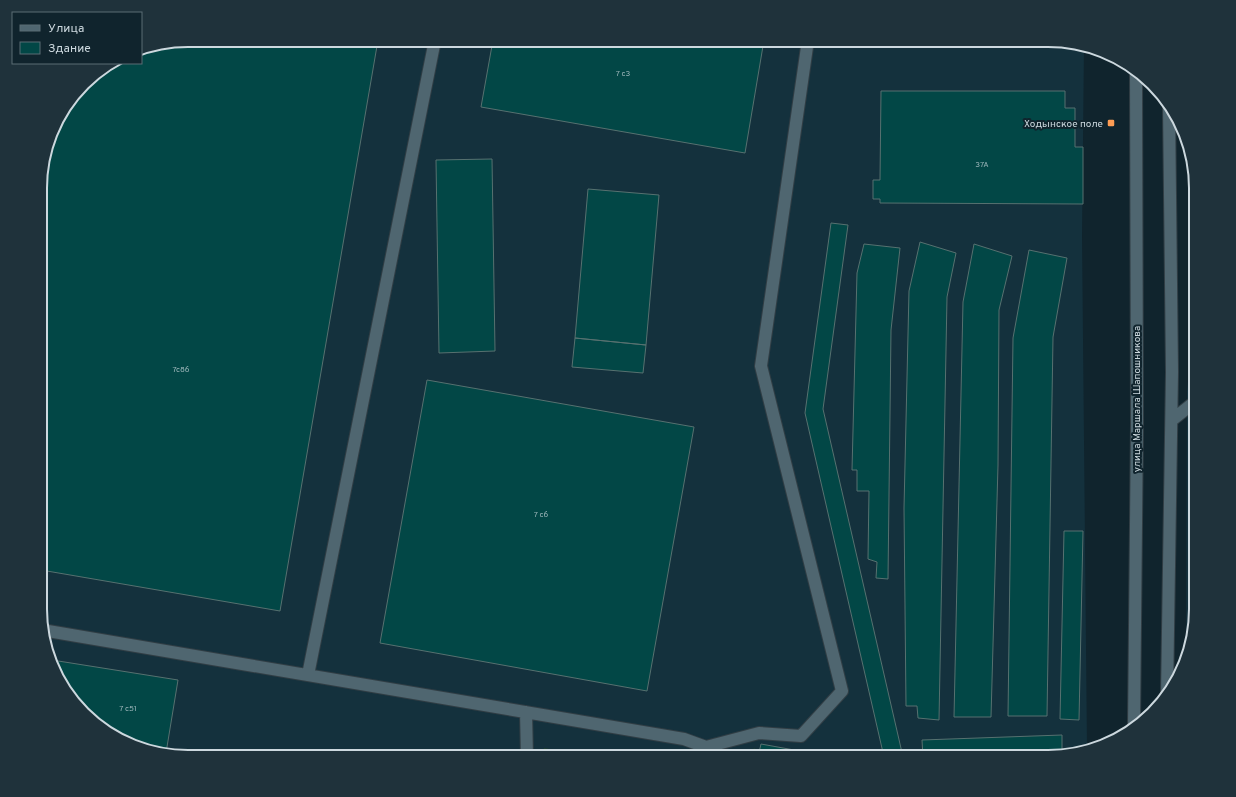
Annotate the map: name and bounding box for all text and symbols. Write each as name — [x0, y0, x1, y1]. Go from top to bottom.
legend — [12, 12, 142, 64]
text: Улица — [48, 21, 84, 37]
text: Здание — [48, 41, 91, 57]
house number: 7 с3 — [616, 69, 630, 79]
place label: Ходынское поле — [1024, 118, 1103, 131]
marker: Ходынское поле — [1106, 118, 1116, 128]
house number: 37А — [975, 160, 989, 170]
street label: улица Маршала Шапошникова — [1131, 326, 1144, 472]
house number: 7с86 — [172, 365, 190, 375]
house number: 7 с6 — [534, 510, 548, 520]
house number: 7 с51 — [119, 704, 137, 714]

